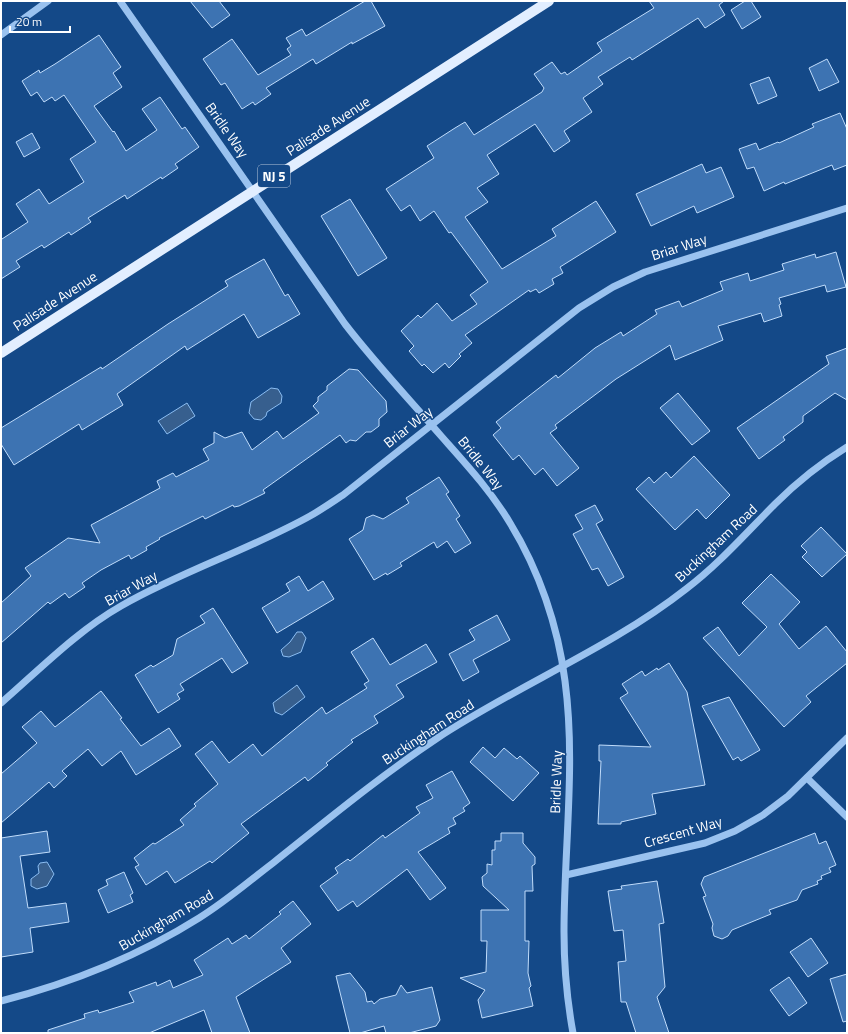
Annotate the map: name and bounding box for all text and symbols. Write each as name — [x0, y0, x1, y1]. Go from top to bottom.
scale bar — [10, 8, 70, 34]
text: 20 m — [16, 12, 42, 31]
street label: Palisade Avenue — [282, 91, 374, 161]
street label: Bridle Way — [201, 98, 254, 162]
road number: NJ 5 — [258, 165, 290, 187]
street label: Briar Way — [648, 228, 710, 265]
street label: Palisade Avenue — [9, 266, 101, 336]
street label: Briar Way — [379, 401, 437, 453]
street label: Bridle Way — [453, 432, 510, 494]
street label: Buckingham Road — [670, 499, 762, 587]
street label: Briar Way — [101, 564, 161, 611]
street label: Buckingham Road — [377, 694, 478, 769]
street label: Bridle Way — [544, 750, 567, 814]
street label: Crescent Way — [641, 810, 725, 853]
street label: Buckingham Road — [114, 884, 217, 955]

